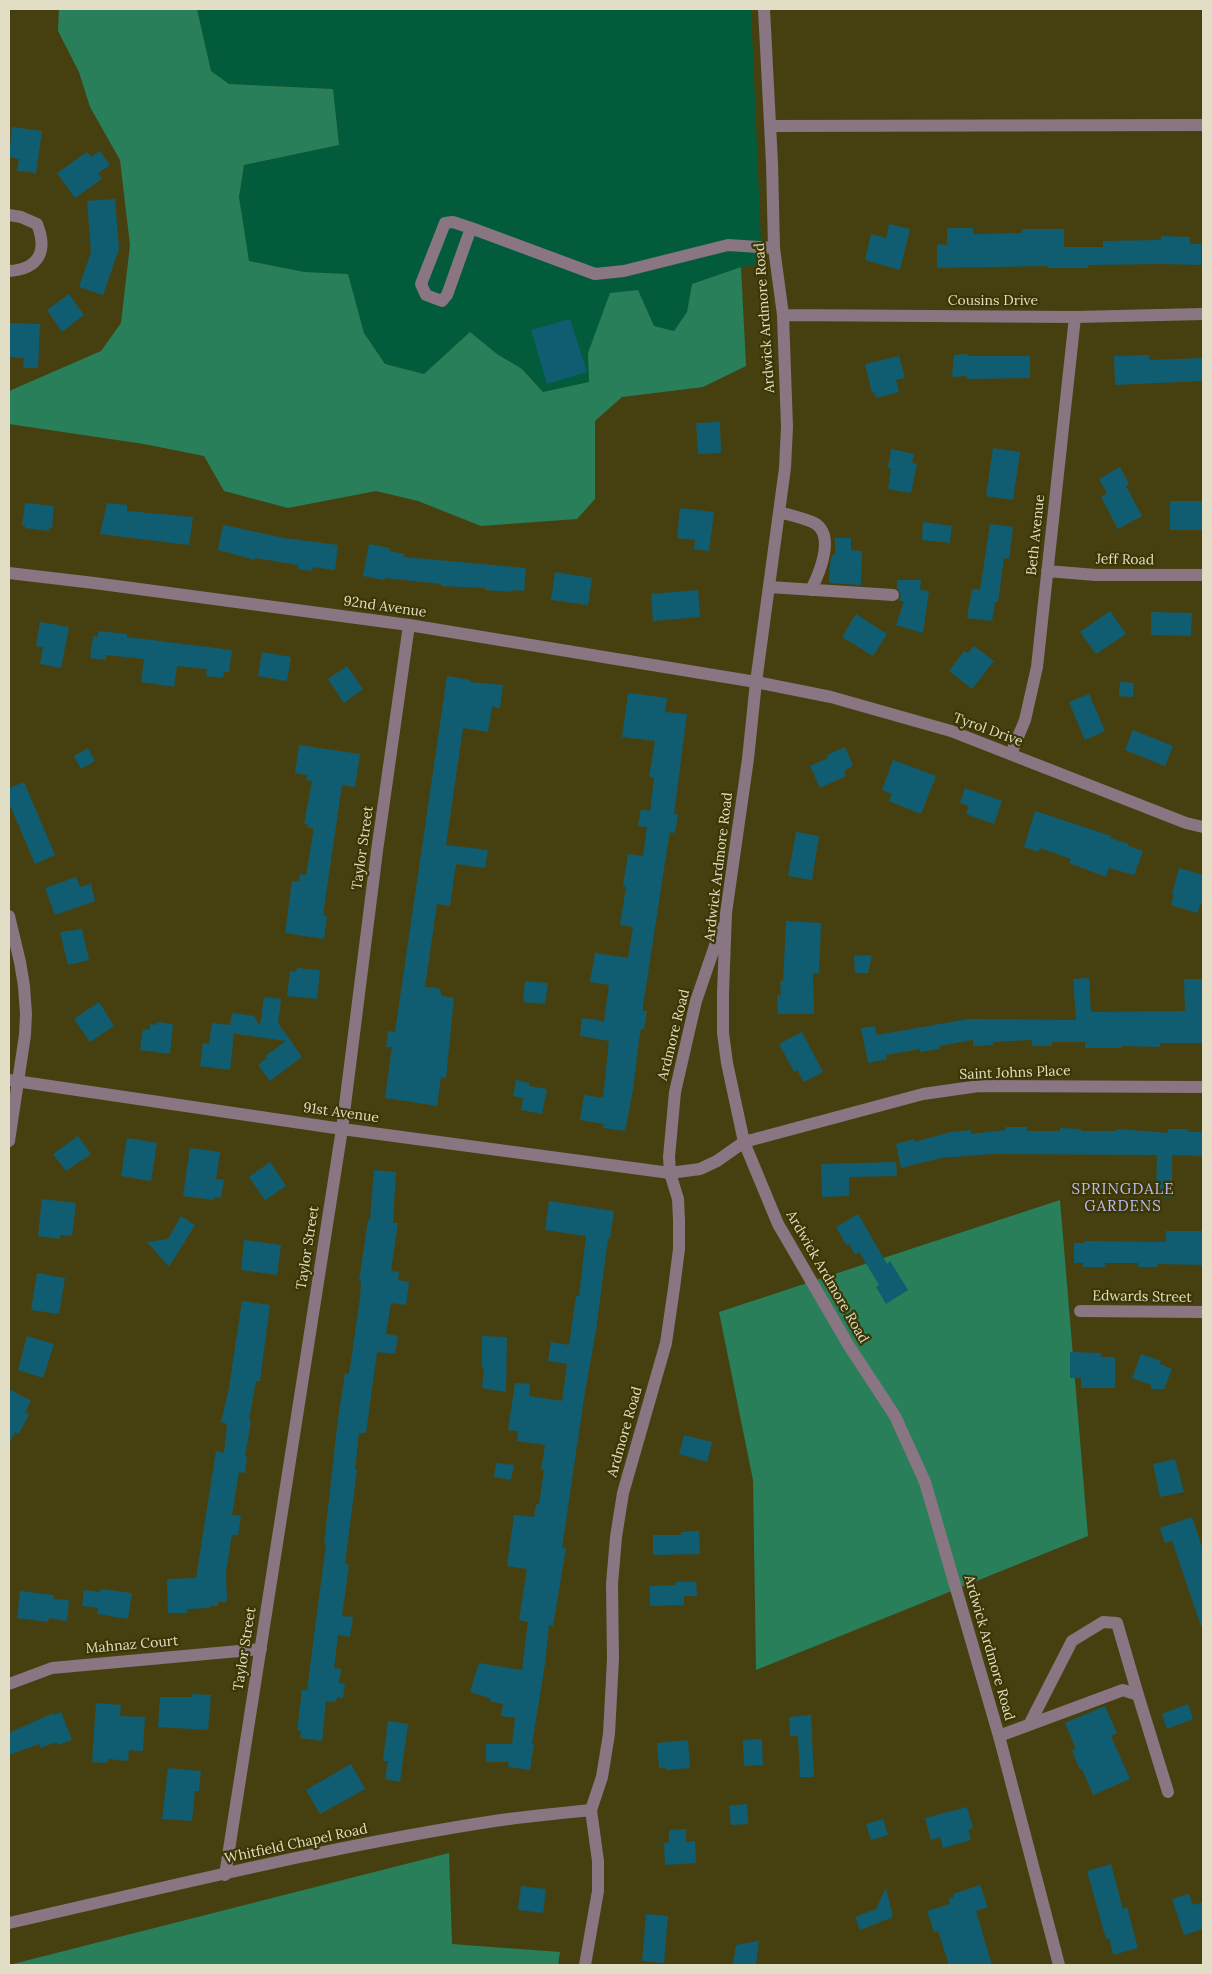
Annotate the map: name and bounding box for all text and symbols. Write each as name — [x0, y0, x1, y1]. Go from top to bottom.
street label: Ardwick Ardmore Road — [751, 242, 779, 394]
street label: Cousins Drive — [948, 293, 1038, 309]
street label: Beth Avenue — [1023, 494, 1049, 576]
street label: Jeff Road — [1096, 551, 1154, 569]
street label: 92nd Avenue — [342, 593, 428, 621]
street label: Tyrol Drive — [951, 710, 1025, 750]
street label: Ardwick Ardmore Road — [702, 791, 736, 943]
street label: Taylor Street — [349, 805, 377, 891]
street label: Ardmore Road — [655, 988, 693, 1082]
street label: Saint Johns Place — [959, 1063, 1071, 1083]
street label: 91st Avenue — [302, 1099, 380, 1127]
district label: SPRINGDALE GARDENS — [1070, 1181, 1176, 1216]
street label: Taylor Street — [293, 1205, 323, 1291]
street label: Ardwick Ardmore Road — [782, 1208, 872, 1346]
street label: Edwards Street — [1092, 1288, 1192, 1306]
street label: Ardmore Road — [604, 1385, 646, 1479]
street label: Ardwick Ardmore Road — [960, 1573, 1018, 1723]
street label: Taylor Street — [230, 1606, 260, 1692]
street label: Mahnaz Court — [85, 1633, 179, 1657]
street label: Whitfield Chapel Road — [223, 1821, 369, 1867]

